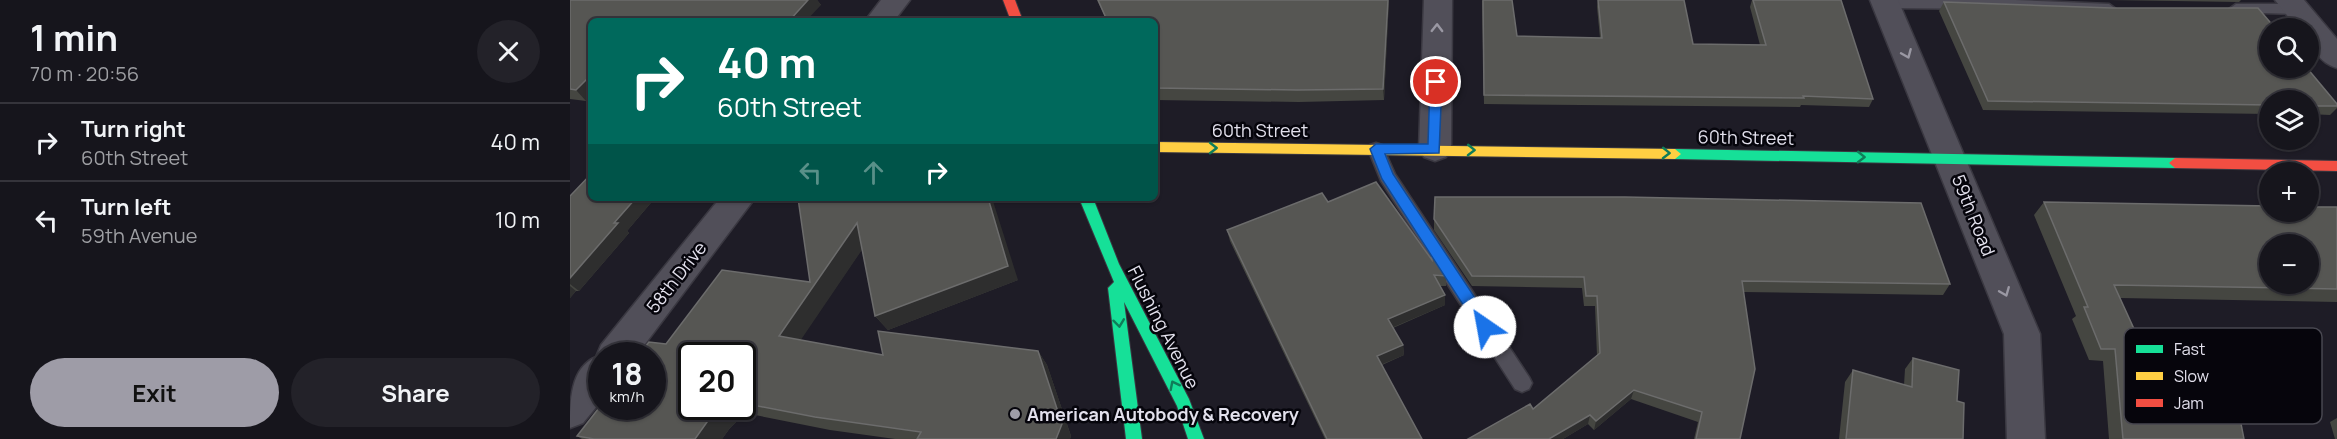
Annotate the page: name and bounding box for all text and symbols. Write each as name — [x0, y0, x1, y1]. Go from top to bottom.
text: 1 min — [30, 13, 118, 62]
map controls — [2259, 18, 2319, 294]
button: search — [2259, 18, 2319, 78]
button: close — [477, 20, 540, 83]
one-way arrow — [1431, 23, 1443, 32]
text: 40 m — [717, 33, 816, 91]
icon: right — [618, 42, 696, 120]
one-way arrow — [1899, 48, 1911, 59]
pin — [1410, 56, 1461, 107]
text: 70 m · 20:56 — [30, 60, 139, 87]
icon: arrive — [1419, 65, 1452, 98]
text: 60th Street — [717, 88, 862, 125]
button: layers — [2259, 90, 2319, 150]
text: Turn right — [81, 114, 186, 144]
street label: 60th Street — [1212, 118, 1308, 142]
street label: 60th Street — [1698, 124, 1794, 150]
icon: right — [30, 126, 63, 159]
text: 40 m — [491, 127, 540, 157]
one-way arrow — [1209, 142, 1218, 154]
text: 60th Street — [81, 144, 188, 171]
one-way arrow — [1467, 144, 1476, 156]
one-way arrow — [1662, 147, 1671, 160]
one-way arrow — [1857, 151, 1866, 163]
icon: left — [794, 156, 827, 189]
icon: ahead — [857, 156, 890, 189]
icon: right — [920, 156, 953, 189]
button: + — [2259, 162, 2319, 222]
street label: 59th Road — [1947, 171, 2001, 259]
text: Turn left — [81, 192, 171, 222]
icon: left — [30, 204, 63, 237]
text: 10 m — [495, 205, 540, 235]
text: 59th Avenue — [81, 222, 197, 249]
button: − — [2259, 234, 2319, 294]
street label: 58th Drive — [641, 236, 711, 318]
street label: Flushing Avenue — [1123, 261, 1205, 393]
one-way arrow — [1998, 286, 2010, 297]
position arrow — [1453, 295, 1517, 359]
one-way arrow — [1113, 319, 1125, 328]
legend — [2124, 328, 2322, 424]
text: Fast — [2174, 338, 2205, 360]
speed limit sign: 20 — [678, 342, 756, 420]
text: 18 — [611, 353, 643, 394]
button: Exit — [30, 358, 279, 427]
button: Share — [291, 358, 540, 427]
text: Slow — [2174, 365, 2209, 387]
one-way arrow — [1170, 381, 1181, 391]
text: km/h — [610, 386, 644, 407]
text: Jam — [2174, 392, 2204, 414]
place label: American Autobody & Recovery — [1027, 402, 1299, 426]
marker: American Autobody & Recovery — [1008, 407, 1022, 421]

